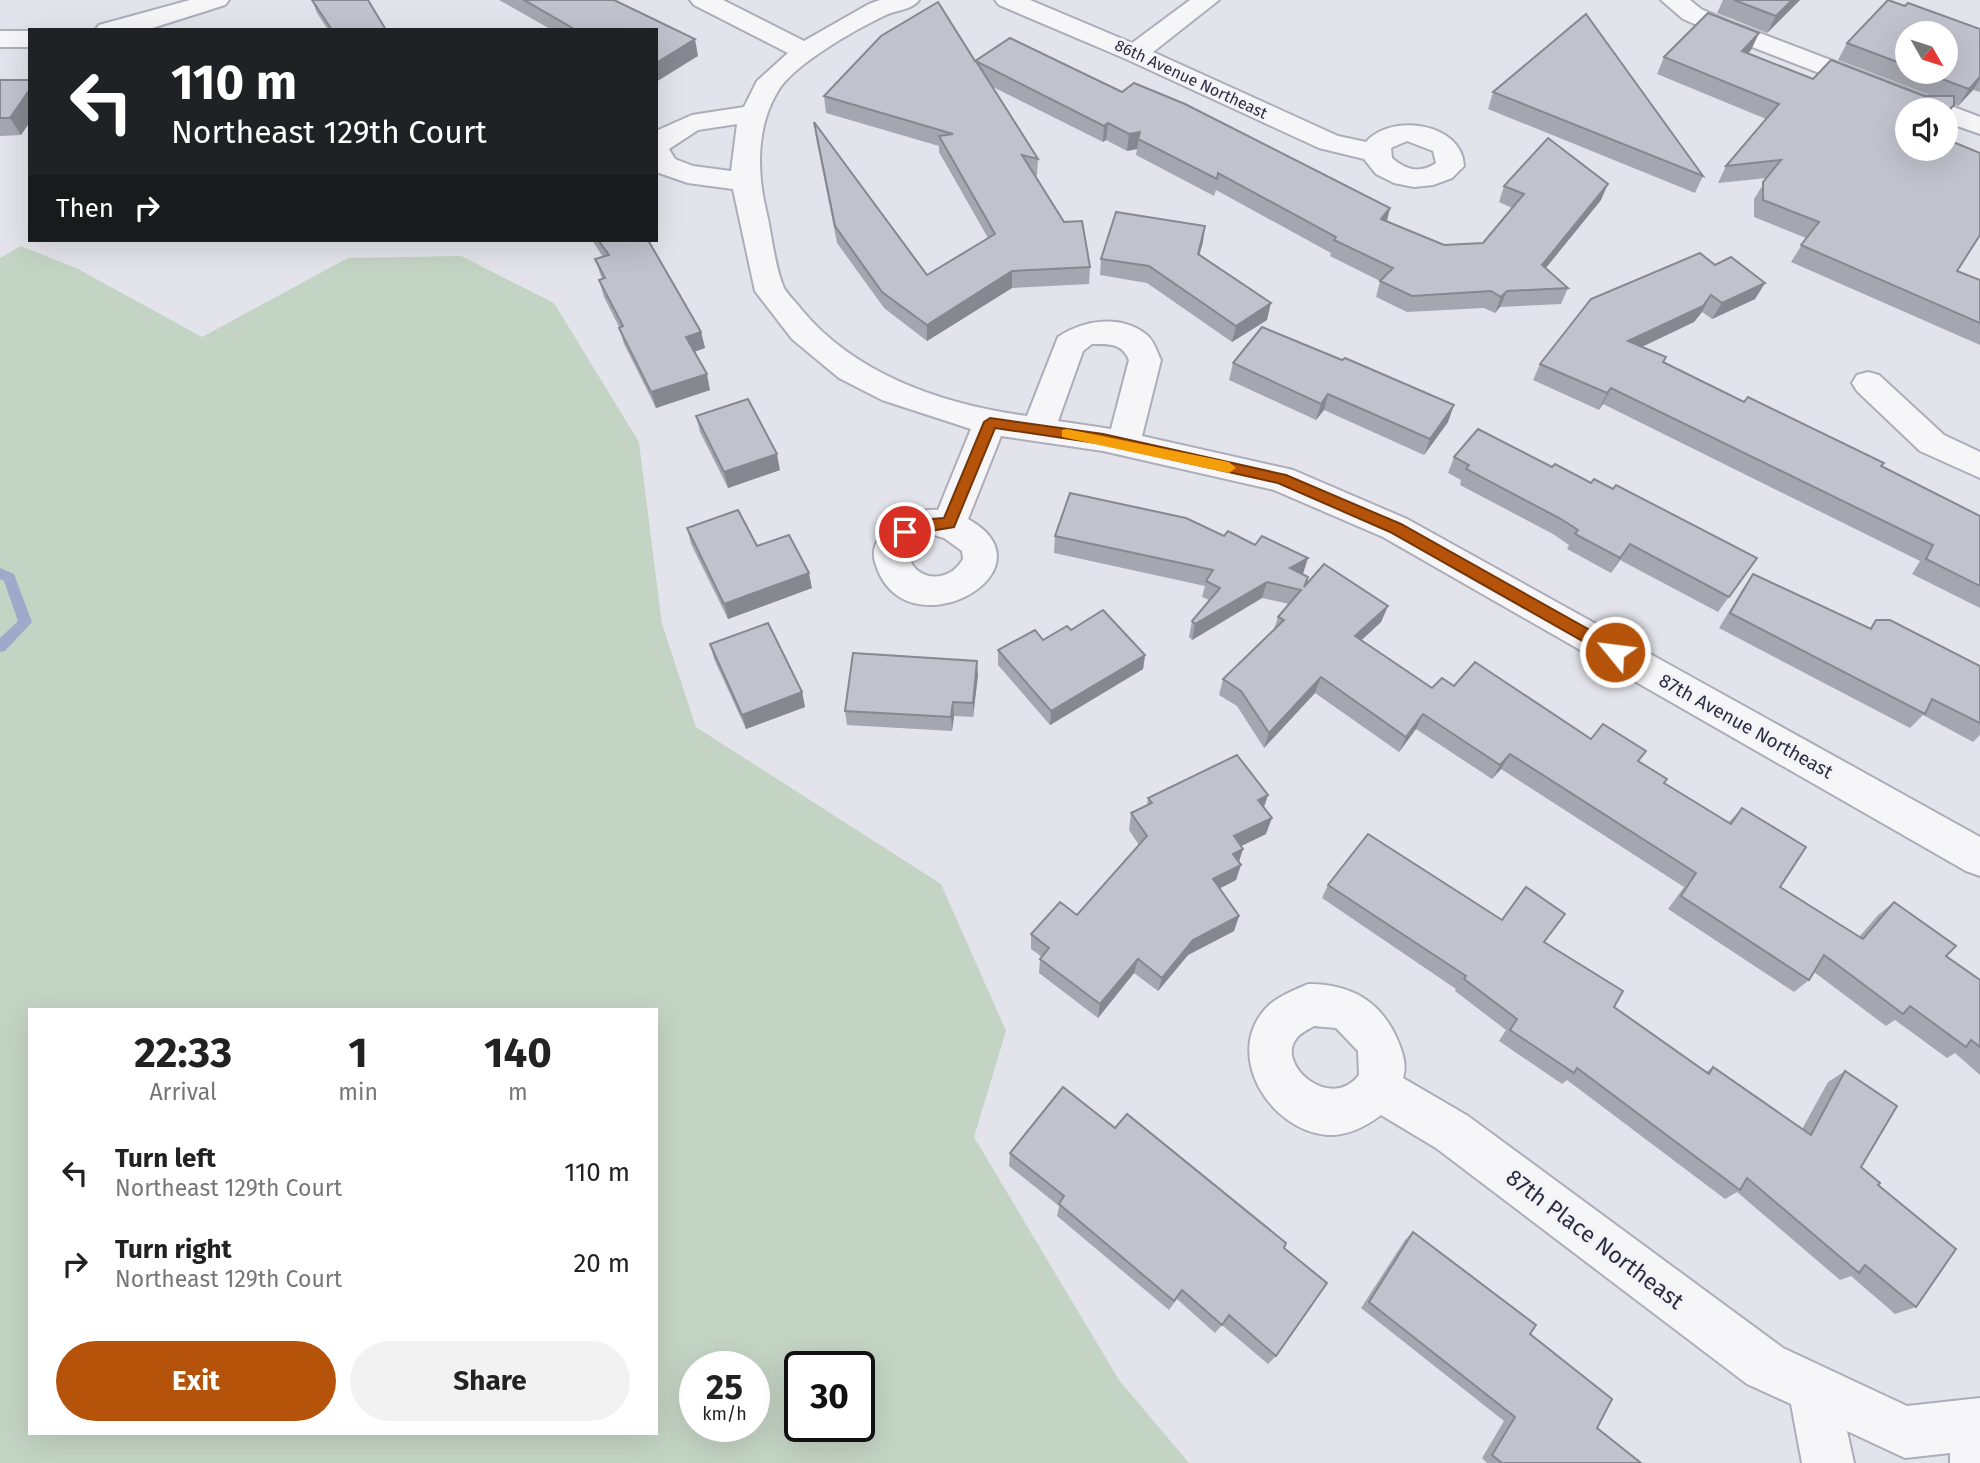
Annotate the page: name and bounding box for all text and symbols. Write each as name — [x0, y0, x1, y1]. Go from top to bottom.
north arrow — [1895, 21, 1958, 84]
map controls — [1895, 21, 1958, 161]
street label: 86th Avenue Northeast — [1112, 35, 1270, 123]
text: 110 m — [171, 53, 297, 112]
icon: left — [56, 56, 147, 147]
button: sound — [1895, 98, 1958, 161]
text: Northeast 129th Court — [171, 113, 487, 151]
icon: right — [128, 189, 166, 227]
text: Then — [56, 193, 114, 224]
pin — [875, 502, 935, 562]
icon: arrive — [886, 513, 924, 551]
position arrow — [1578, 615, 1652, 689]
street label: 87th Avenue Northeast — [1655, 669, 1837, 783]
text: 22:33 — [134, 1028, 232, 1078]
text: 1 — [348, 1028, 368, 1078]
text: 140 — [484, 1028, 552, 1078]
text: Arrival — [149, 1078, 217, 1106]
text: min — [338, 1078, 378, 1106]
text: m — [508, 1078, 528, 1106]
text: Turn left — [115, 1143, 216, 1174]
icon: left — [56, 1154, 94, 1192]
text: 110 m — [564, 1157, 630, 1188]
street label: 87th Place Northeast — [1501, 1163, 1690, 1315]
text: Northeast 129th Court — [115, 1174, 342, 1202]
text: Turn right — [115, 1234, 232, 1265]
icon: right — [56, 1245, 94, 1283]
text: 20 m — [573, 1248, 630, 1279]
text: Northeast 129th Court — [115, 1265, 342, 1293]
button: Exit — [56, 1341, 336, 1421]
button: Share — [350, 1341, 630, 1421]
speed limit sign: 30 — [784, 1351, 875, 1442]
text: 25 — [706, 1366, 743, 1408]
text: km/h — [702, 1403, 747, 1425]

